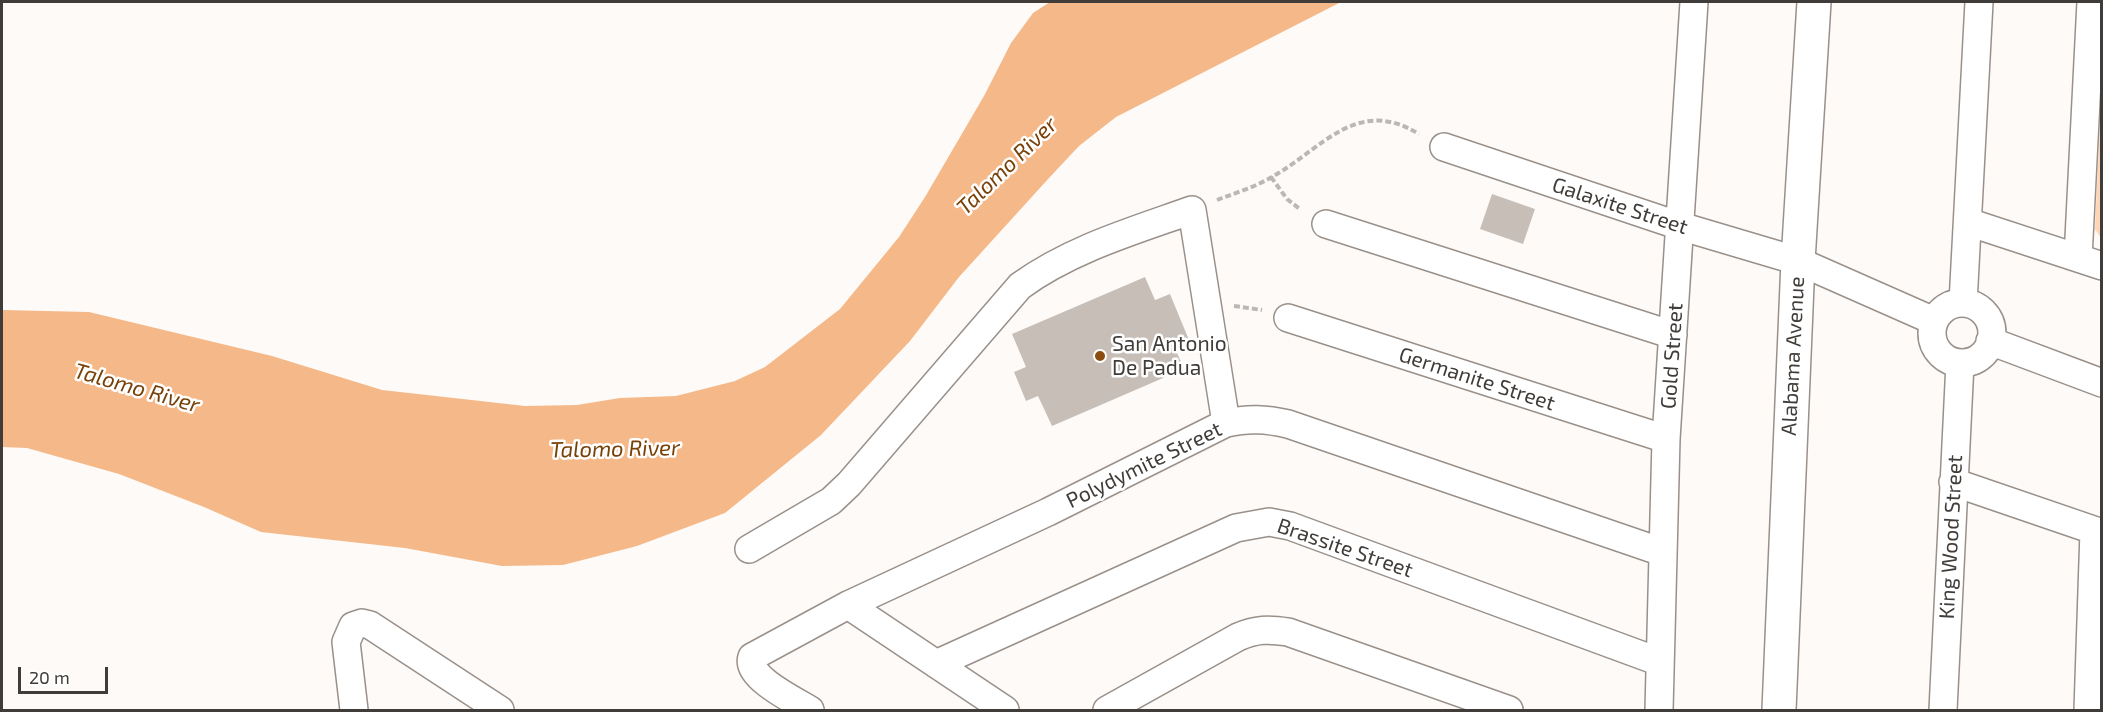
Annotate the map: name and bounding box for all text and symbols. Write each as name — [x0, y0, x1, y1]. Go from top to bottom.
water label: Talomo River — [951, 112, 1063, 220]
street label: Galaxite Street — [1549, 172, 1691, 240]
street label: Alabama Avenue — [1776, 276, 1810, 436]
street label: Gold Street — [1656, 302, 1688, 410]
place label: San Antonio De Padua — [1112, 331, 1227, 381]
street label: Germanite Street — [1396, 342, 1558, 416]
marker: San Antonio De Padua — [1093, 349, 1107, 363]
water label: Talomo River — [71, 357, 203, 419]
street label: Polydymite Street — [1062, 416, 1226, 514]
water label: Talomo River — [550, 435, 680, 463]
street label: King Wood Street — [1934, 454, 1968, 620]
street label: Brassite Street — [1274, 513, 1416, 583]
scale bar — [21, 655, 111, 693]
text: 20 m — [29, 666, 70, 688]

